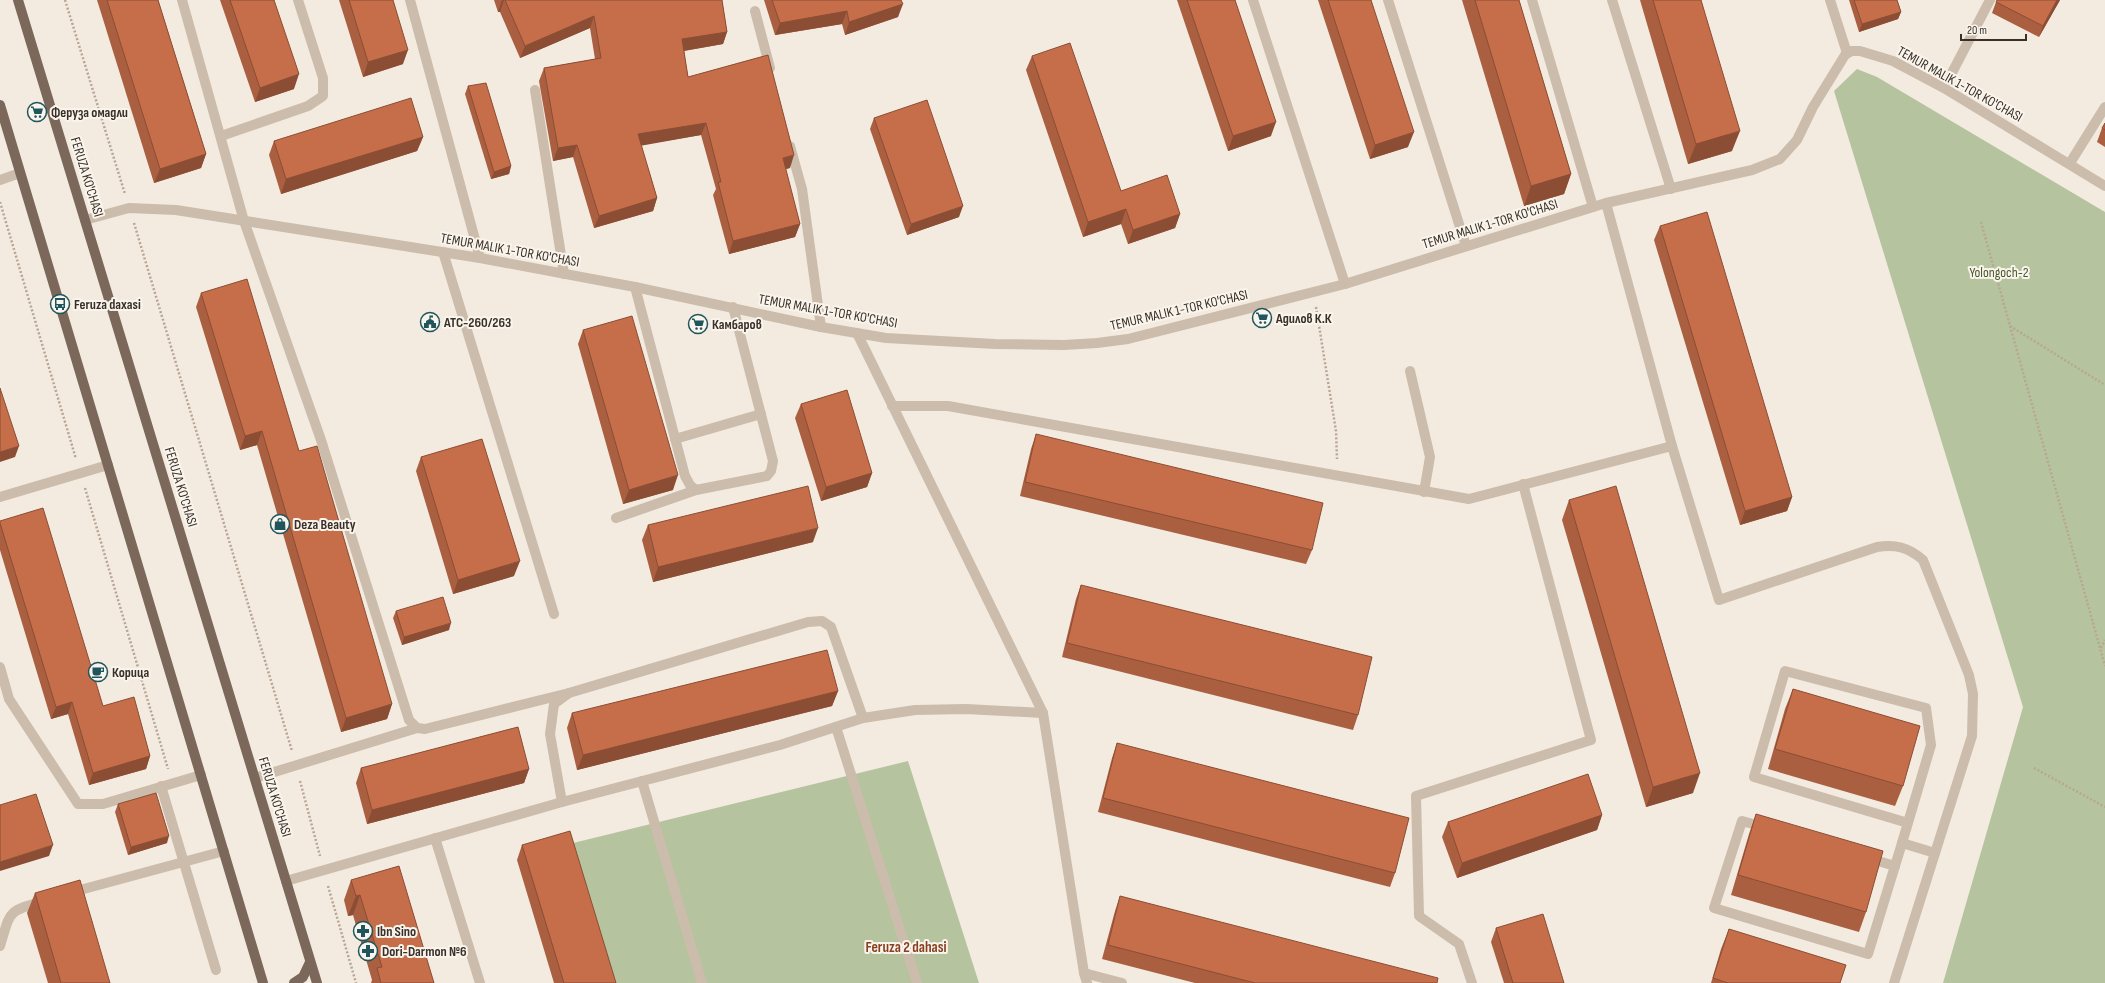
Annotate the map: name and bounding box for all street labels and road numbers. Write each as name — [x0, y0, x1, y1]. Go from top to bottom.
street label: TEMUR MALIK 1-TOR KO'CHASI — [1894, 42, 2026, 126]
street label: FERUZA KO'CHASI — [67, 135, 107, 219]
street label: TEMUR MALIK 1-TOR KO'CHASI — [1420, 195, 1560, 253]
street label: TEMUR MALIK 1-TOR KO'CHASI — [439, 229, 581, 271]
street label: TEMUR MALIK 1-TOR KO'CHASI — [1109, 286, 1249, 334]
street label: TEMUR MALIK 1-TOR KO'CHASI — [757, 290, 899, 332]
street label: FERUZA KO'CHASI — [161, 445, 201, 529]
street label: FERUZA KO'CHASI — [255, 755, 295, 839]

